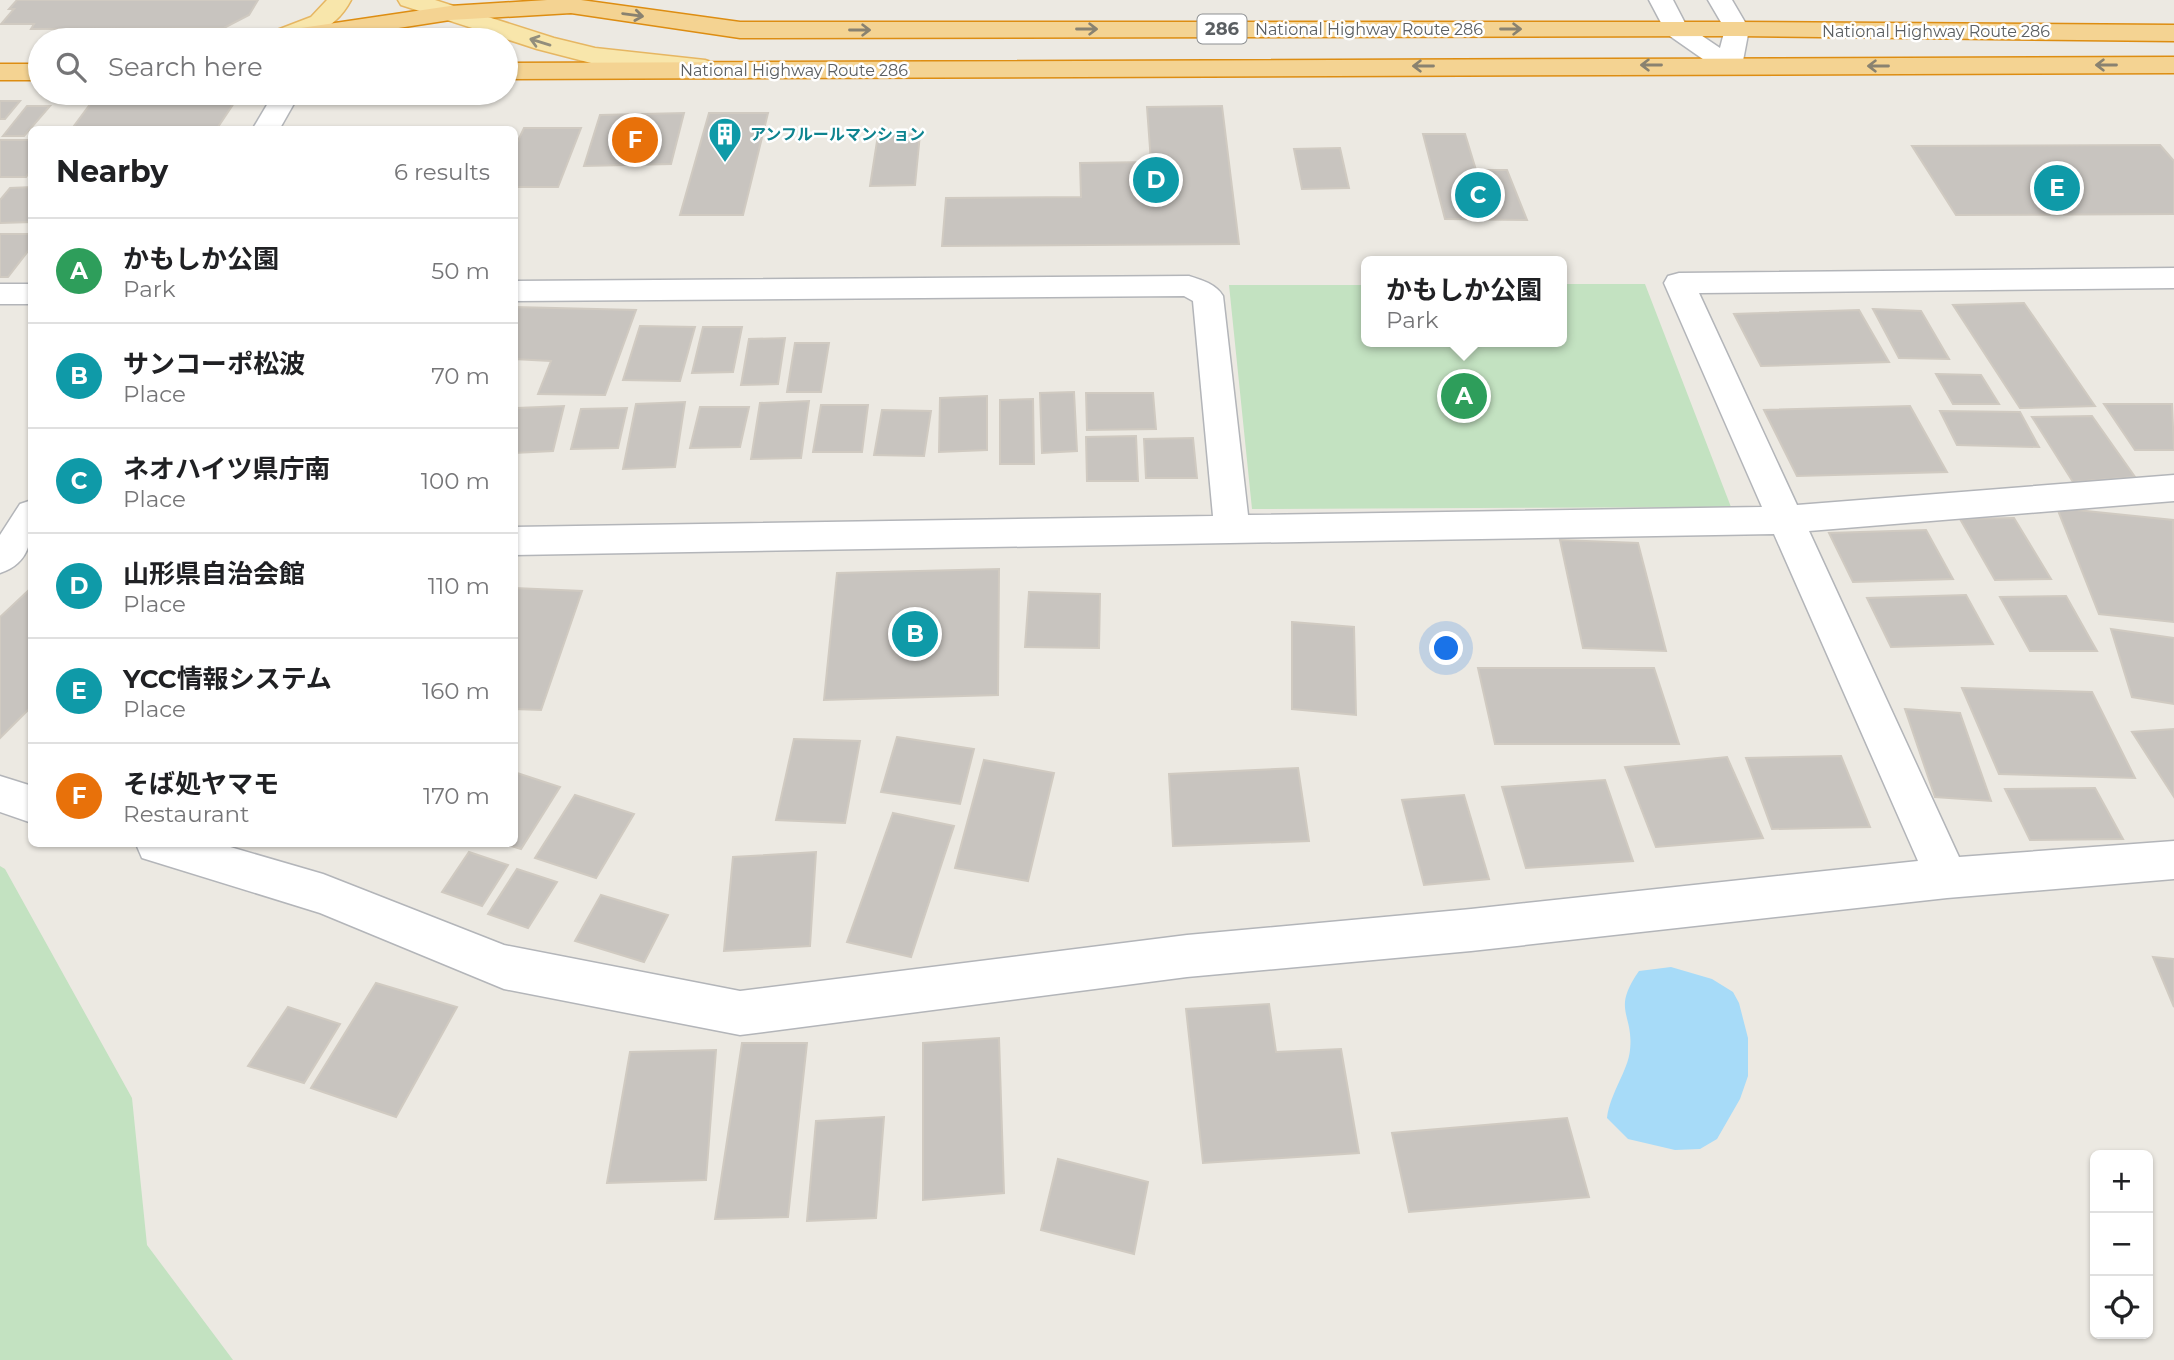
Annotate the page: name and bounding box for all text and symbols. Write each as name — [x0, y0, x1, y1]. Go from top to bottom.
one-way arrow — [621, 9, 644, 22]
road number: 286 — [1198, 15, 1246, 44]
street label: National Highway Route 286 — [1255, 20, 1483, 39]
one-way arrow — [1075, 22, 1098, 36]
one-way arrow — [1499, 22, 1522, 36]
street label: National Highway Route 286 — [1822, 22, 2050, 41]
one-way arrow — [848, 23, 871, 37]
search box — [28, 28, 518, 105]
one-way arrow — [529, 34, 551, 47]
icon: search — [52, 48, 90, 86]
text: Search here — [108, 51, 263, 83]
one-way arrow — [1640, 58, 1663, 72]
one-way arrow — [2095, 58, 2118, 72]
one-way arrow — [1412, 59, 1435, 73]
one-way arrow — [1867, 59, 1890, 73]
street label: National Highway Route 286 — [680, 61, 908, 80]
pin: F — [612, 114, 658, 166]
building icon: アンフルールマンション — [706, 115, 744, 164]
place label: アンフルールマンション — [750, 125, 925, 144]
text: Nearby — [56, 153, 168, 190]
pin: D — [1133, 154, 1179, 206]
text: 6 results — [394, 158, 490, 186]
pin: E — [2034, 162, 2080, 214]
pin: C — [1455, 169, 1501, 221]
text: かもしか公園 — [123, 243, 279, 275]
popup — [1361, 256, 1567, 347]
text: A — [70, 257, 88, 285]
text: 50 m — [431, 257, 490, 285]
text: かもしか公園 — [1386, 274, 1542, 306]
text: Park — [123, 275, 176, 303]
text: Park — [1386, 306, 1439, 334]
text: サンコーポ松波 — [123, 348, 305, 380]
text: B — [70, 362, 88, 390]
text: 70 m — [431, 362, 490, 390]
pin: A — [1441, 370, 1487, 422]
text: Place — [123, 380, 186, 408]
text: ネオハイツ県庁南 — [123, 453, 330, 485]
text: C — [71, 467, 87, 495]
text: 100 m — [421, 467, 490, 495]
text: Place — [123, 485, 186, 513]
text: 山形県自治会館 — [123, 558, 305, 590]
text: D — [70, 572, 89, 600]
text: 110 m — [428, 572, 490, 600]
text: Place — [123, 590, 186, 618]
pin: B — [892, 608, 938, 660]
your location — [1429, 631, 1463, 665]
text: YCC情報システム — [123, 663, 332, 695]
text: E — [71, 677, 87, 705]
text: 160 m — [422, 677, 490, 705]
text: Place — [123, 695, 186, 723]
text: そば処ヤマモ — [123, 768, 279, 800]
text: F — [72, 782, 86, 810]
text: 170 m — [423, 782, 490, 810]
text: Restaurant — [123, 800, 249, 828]
map controls — [2090, 1150, 2153, 1339]
button: + — [2090, 1150, 2153, 1213]
button: − — [2090, 1213, 2153, 1276]
button: locate — [2090, 1276, 2153, 1339]

